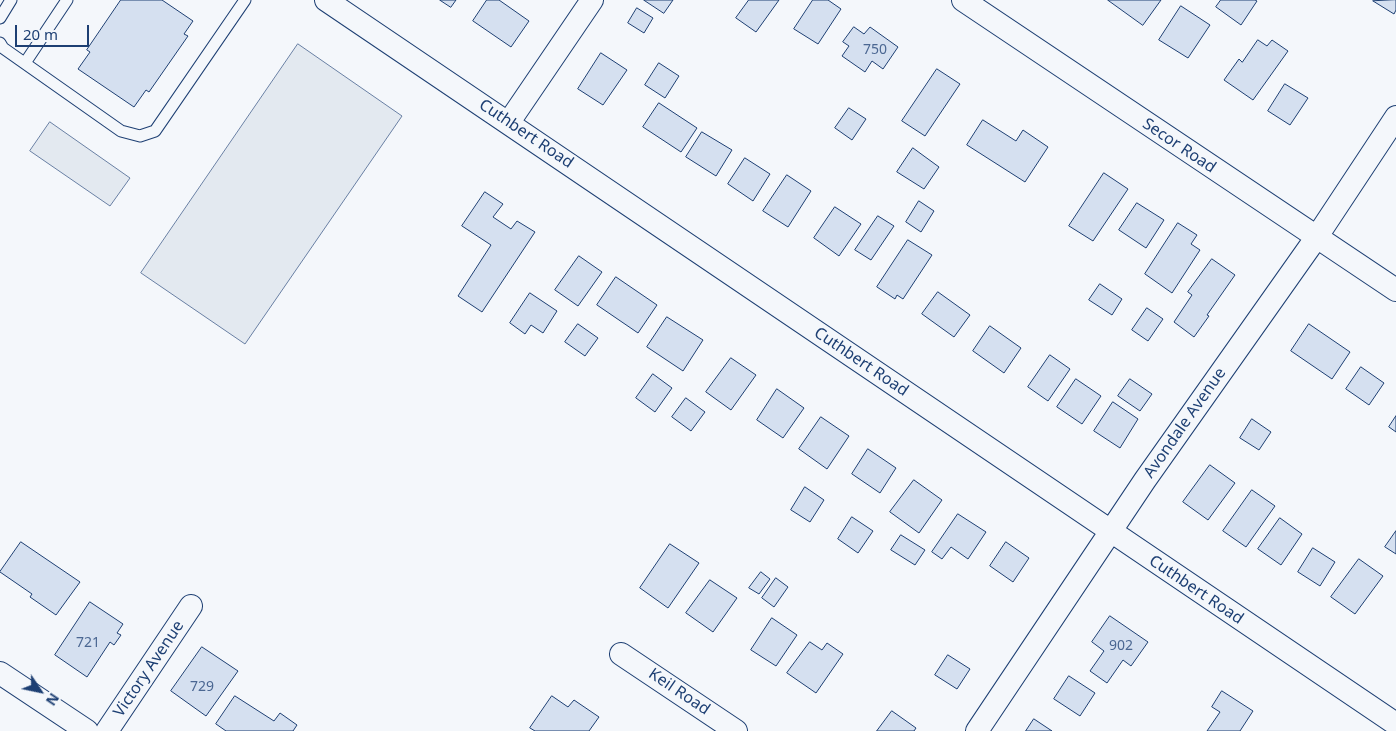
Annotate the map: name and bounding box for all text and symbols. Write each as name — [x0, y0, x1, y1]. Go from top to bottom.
scale bar — [18, 15, 91, 47]
text: 20 m — [23, 24, 58, 44]
house number: 750 — [863, 42, 887, 58]
street label: Cuthbert Road — [475, 95, 577, 173]
street label: Secor Road — [1139, 114, 1219, 178]
street label: Cuthbert Road — [810, 323, 912, 401]
street label: Avondale Avenue — [1140, 364, 1230, 482]
street label: Cuthbert Road — [1145, 551, 1247, 629]
street label: Victory Avenue — [110, 617, 188, 721]
house number: 721 — [76, 635, 100, 651]
house number: 902 — [1109, 638, 1133, 654]
street label: Keil Road — [645, 665, 713, 719]
north arrow — [15, 666, 65, 716]
house number: 729 — [190, 679, 214, 695]
text: N — [42, 690, 64, 710]

